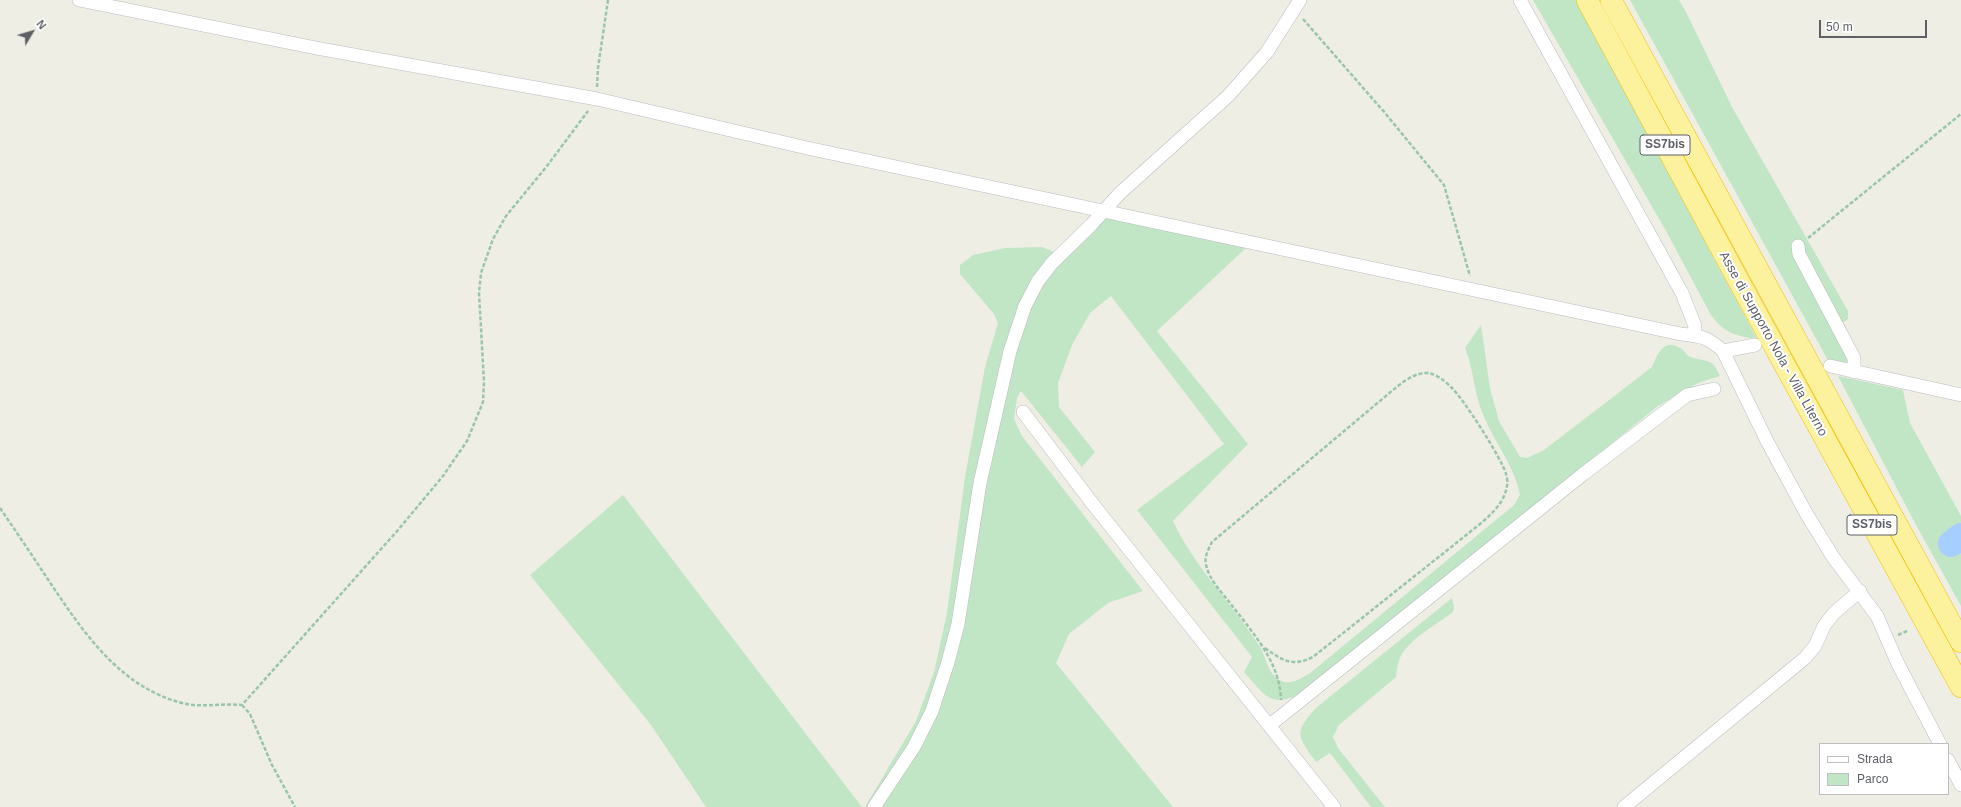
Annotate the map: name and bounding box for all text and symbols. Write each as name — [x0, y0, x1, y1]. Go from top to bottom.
north arrow — [12, 12, 52, 52]
scale bar — [1821, 12, 1929, 38]
text: N — [34, 18, 49, 31]
text: 50 m — [1826, 20, 1853, 34]
road number: SS7bis — [1640, 135, 1690, 155]
street label: Asse di Supporto Nola - Villa Literno — [1716, 249, 1830, 439]
road number: SS7bis — [1847, 515, 1897, 535]
legend — [1819, 743, 1949, 795]
text: Strada — [1857, 752, 1892, 766]
text: Parco — [1857, 772, 1888, 786]

